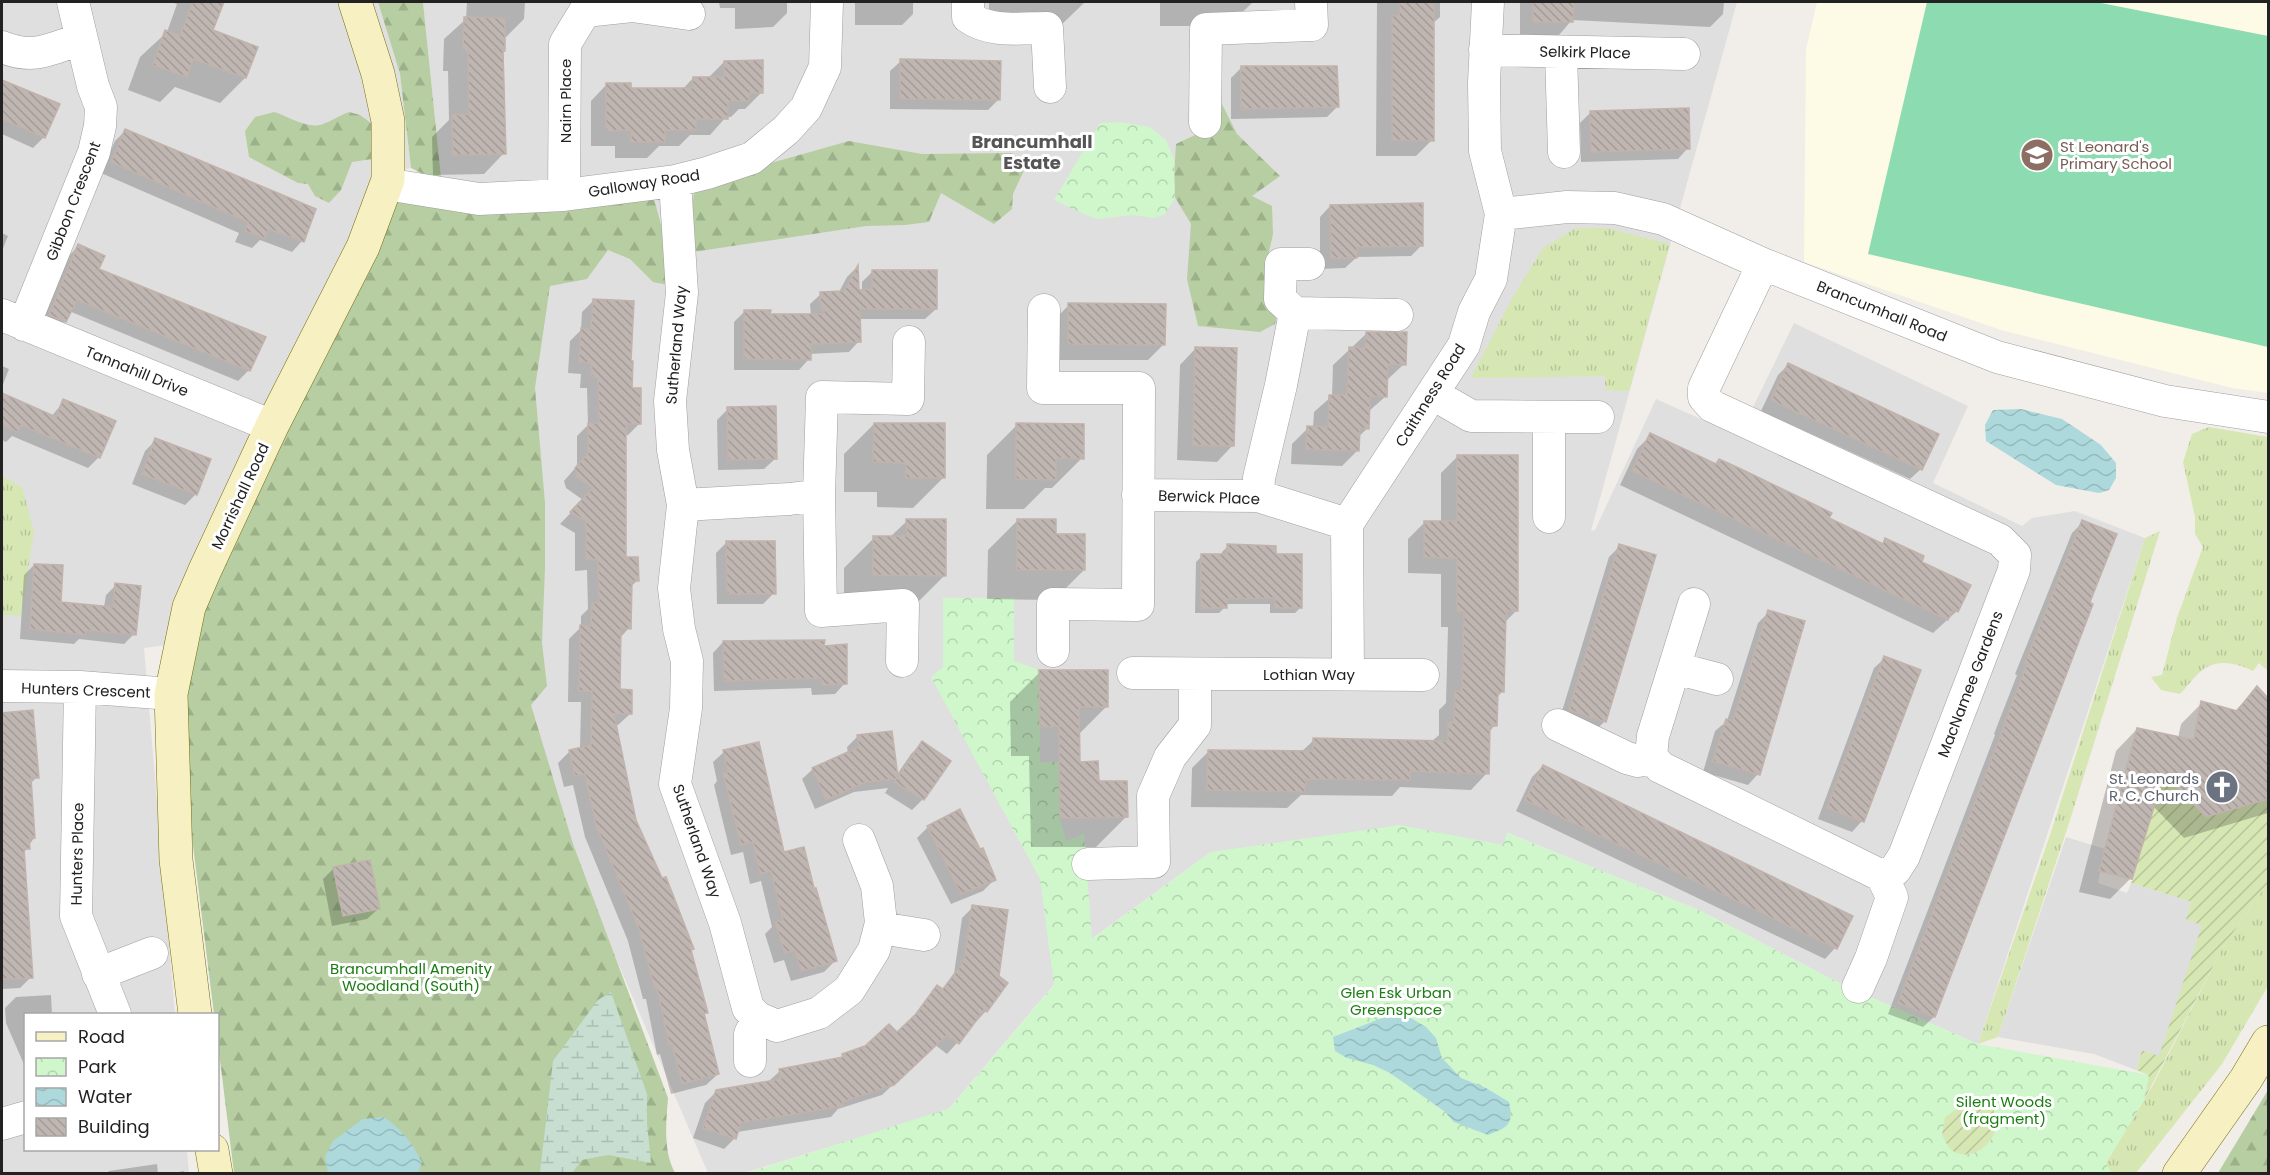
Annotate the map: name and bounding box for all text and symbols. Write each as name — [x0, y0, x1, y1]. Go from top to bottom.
street label: Selkirk Place — [1539, 41, 1631, 63]
street label: Nairn Place — [555, 59, 576, 143]
district label: Brancumhall Estate — [972, 129, 1092, 175]
place label: St Leonard's Primary School — [2060, 136, 2172, 174]
school or university icon: St Leonard's Primary School — [2019, 137, 2055, 173]
street label: Gibbon Crescent — [41, 138, 105, 264]
street label: Galloway Road — [587, 164, 701, 202]
street label: Brancumhall Road — [1814, 275, 1950, 347]
street label: Sutherland Way — [660, 284, 692, 405]
street label: Caithness Road — [1390, 339, 1470, 451]
street label: Tannahill Drive — [82, 341, 192, 401]
street label: Morrishall Road — [206, 439, 274, 553]
street label: Berwick Place — [1158, 485, 1260, 509]
street label: MacNamee Gardens — [1932, 608, 2008, 760]
street label: Lothian Way — [1263, 664, 1355, 685]
street label: Hunters Crescent — [21, 677, 151, 703]
place label: St. Leonards R. C. Church — [2109, 768, 2199, 806]
church icon: St. Leonards R. C. Church — [2204, 769, 2240, 805]
street label: Sutherland Way — [668, 781, 727, 901]
street label: Hunters Place — [66, 802, 88, 906]
park label: Brancumhall Amenity Woodland (South) — [330, 958, 492, 996]
park label: Glen Esk Urban Greenspace — [1340, 982, 1452, 1020]
legend — [24, 1013, 219, 1151]
text: Road — [78, 1024, 125, 1049]
text: Park — [78, 1054, 117, 1079]
text: Water — [78, 1084, 132, 1109]
park label: Silent Woods (fragment) — [1956, 1091, 2052, 1129]
text: Building — [78, 1114, 150, 1139]

